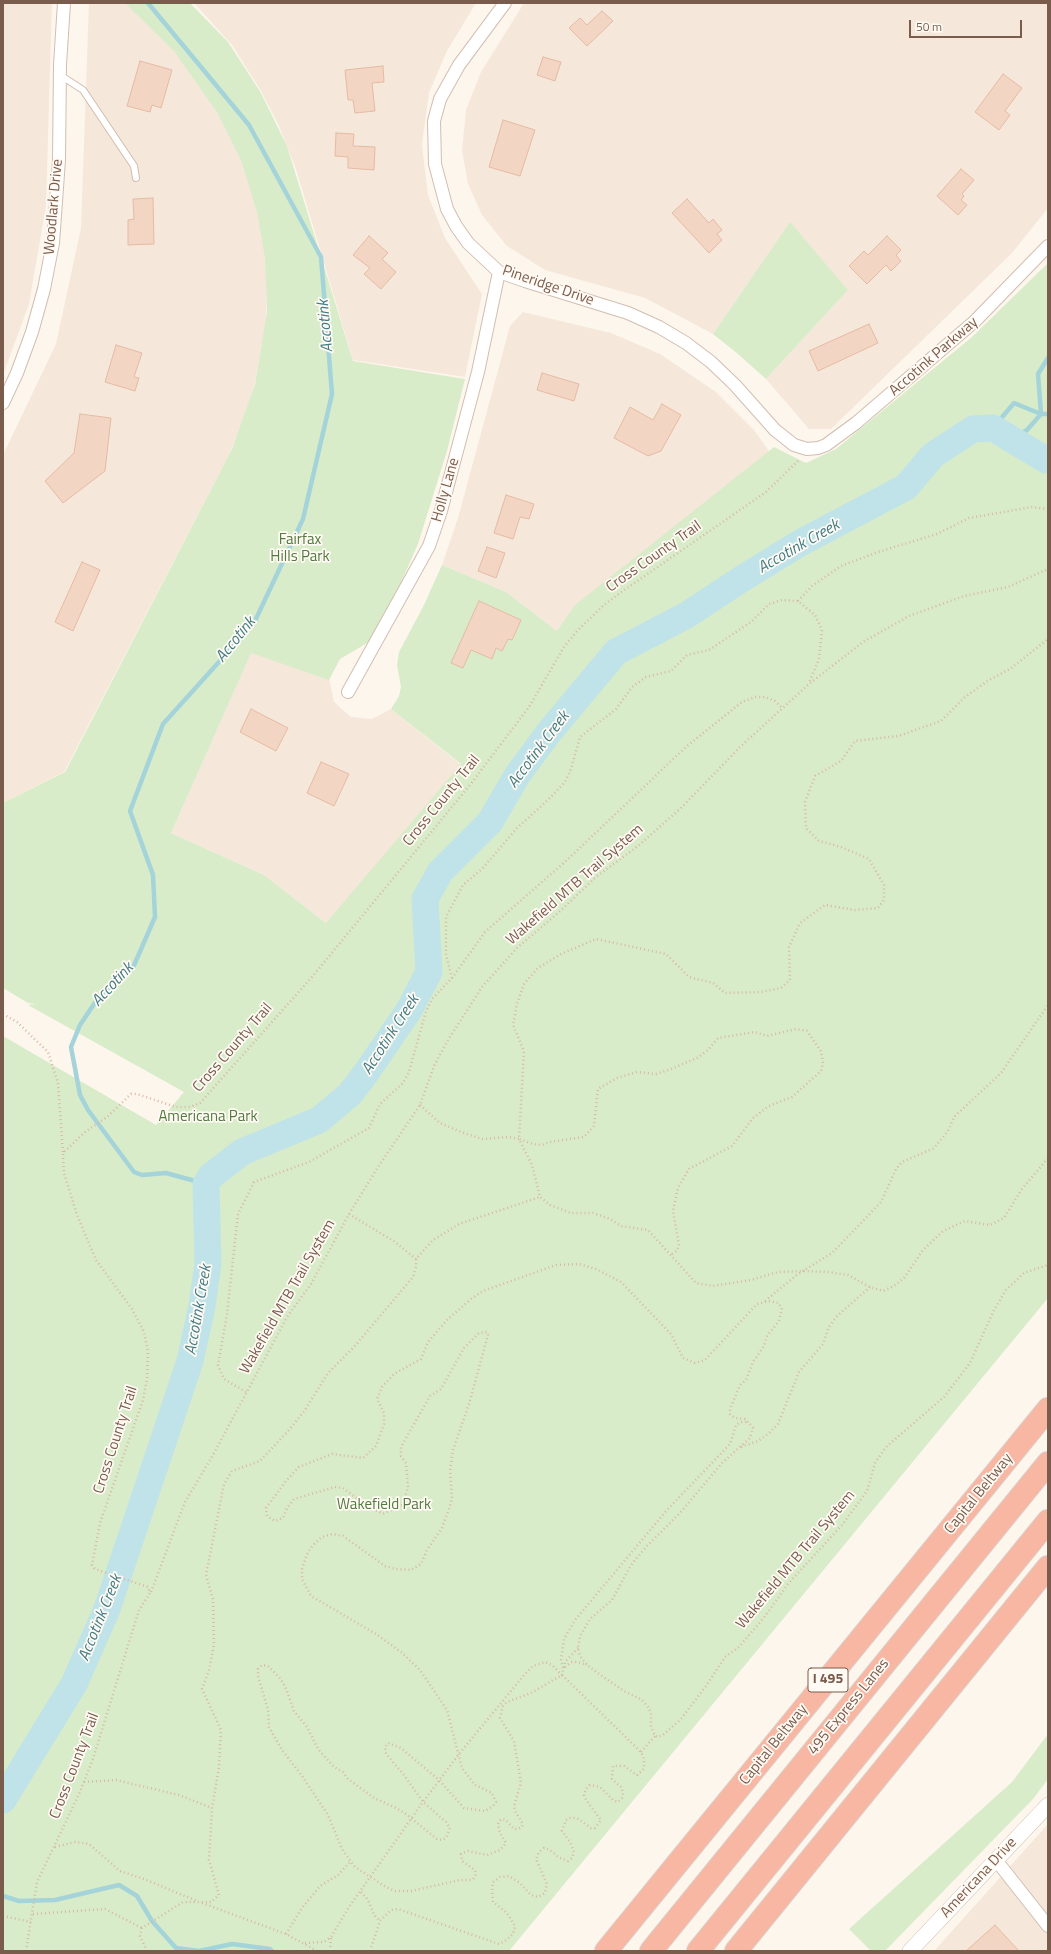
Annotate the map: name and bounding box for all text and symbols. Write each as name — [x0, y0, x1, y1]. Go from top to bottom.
scale bar — [911, 12, 1024, 38]
text: 50 m — [916, 17, 942, 36]
street label: Woodlark Drive — [41, 158, 67, 256]
street label: Pineridge Drive — [500, 262, 596, 310]
water label: Accotink — [314, 299, 338, 353]
street label: Accotink Parkway — [886, 314, 982, 400]
street label: Holly Lane — [428, 456, 464, 524]
water label: Accotink Creek — [755, 516, 843, 578]
street label: Cross County Trail — [603, 517, 705, 597]
park label: Fairfax Hills Park — [270, 531, 330, 566]
water label: Accotink — [212, 613, 260, 667]
water label: Accotink Creek — [504, 708, 574, 792]
street label: Cross County Trail — [400, 752, 484, 850]
street label: Wakefield MTB Trail System — [503, 821, 647, 949]
water label: Accotink — [88, 959, 138, 1011]
water label: Accotink Creek — [358, 992, 424, 1078]
street label: Cross County Trail — [189, 1000, 277, 1096]
park label: Americana Park — [158, 1108, 258, 1126]
street label: Wakefield MTB Trail System — [236, 1216, 340, 1378]
water label: Accotink Creek — [182, 1263, 216, 1357]
street label: Cross County Trail — [90, 1384, 142, 1496]
street label: Capital Beltway — [941, 1450, 1017, 1538]
street label: Wakefield MTB Trail System — [733, 1487, 859, 1633]
park label: Wakefield Park — [337, 1496, 431, 1514]
water label: Accotink Creek — [75, 1572, 127, 1664]
street label: 495 Express Lanes — [805, 1655, 893, 1759]
road number: I 495 — [808, 1668, 848, 1692]
street label: Capital Beltway — [736, 1701, 812, 1789]
street label: Cross County Trail — [47, 1710, 103, 1822]
street label: Americana Drive — [937, 1834, 1021, 1922]

